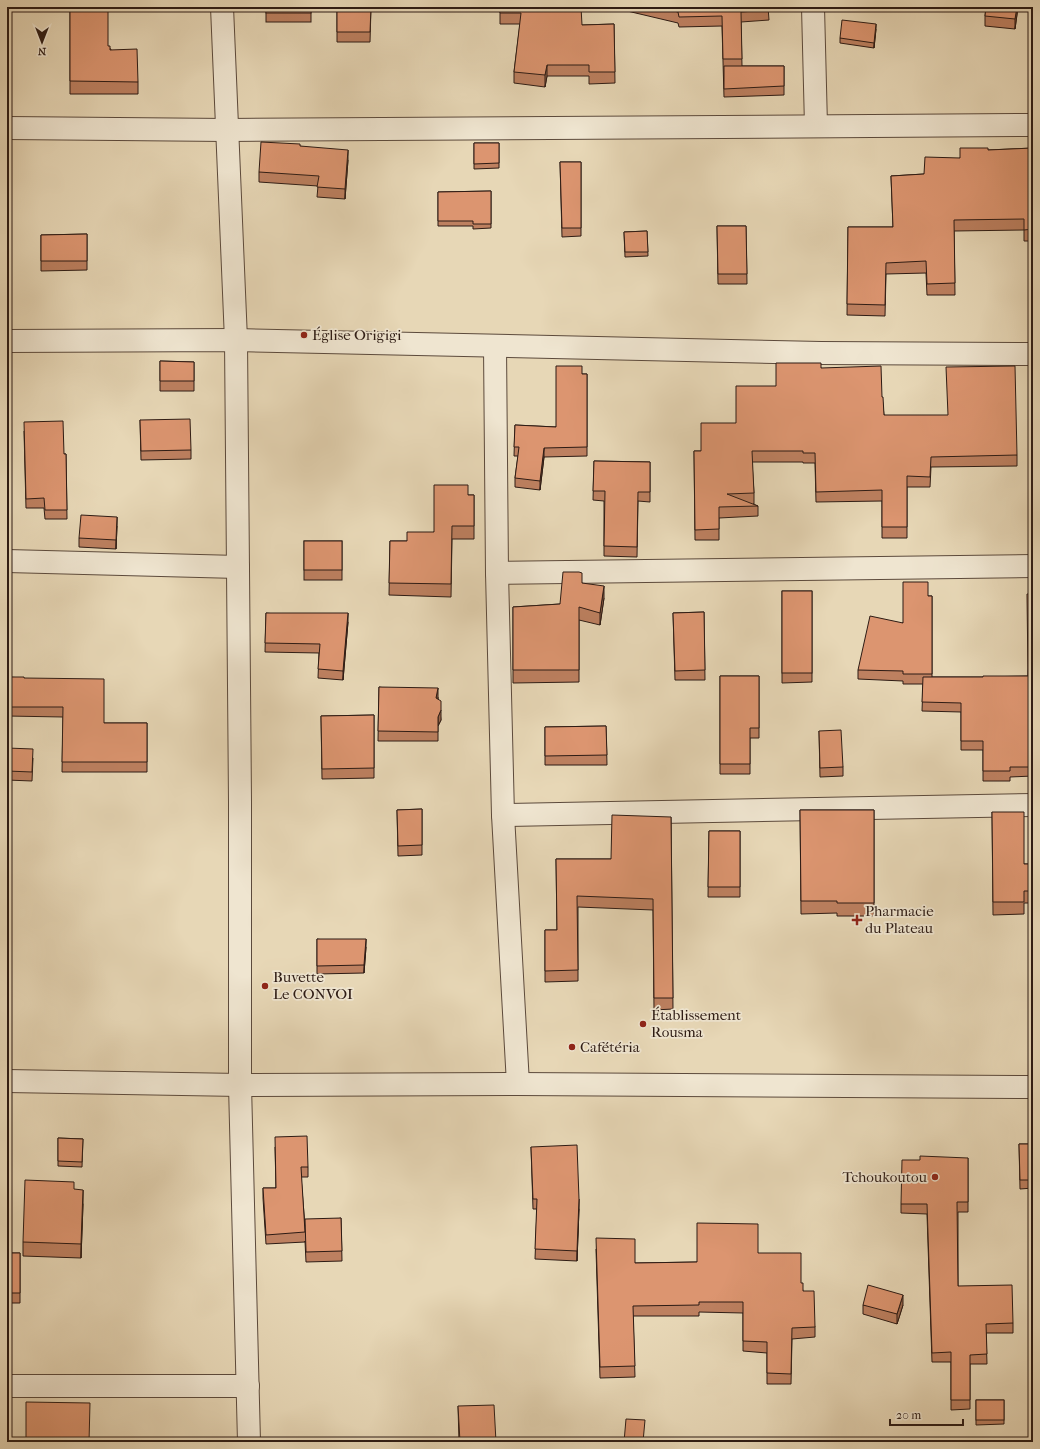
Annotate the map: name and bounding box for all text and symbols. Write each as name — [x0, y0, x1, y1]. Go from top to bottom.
north arrow — [22, 22, 62, 62]
text: N — [37, 45, 46, 58]
place label: Église Origigi — [312, 326, 402, 344]
marker: Église Origigi — [299, 330, 309, 340]
place label: Pharmacie du Plateau — [865, 902, 934, 937]
marker: Pharmacie du Plateau — [852, 915, 862, 925]
place label: Buvette Le CONVOI — [273, 968, 353, 1003]
marker: Buvette Le CONVOI — [260, 981, 270, 991]
place label: Établissement Rousma — [651, 1006, 742, 1041]
marker: Établissement Rousma — [638, 1019, 648, 1029]
place label: Cafétéria — [580, 1038, 641, 1056]
marker: Cafétéria — [567, 1042, 577, 1052]
place label: Tchoukoutou — [842, 1168, 928, 1186]
marker: Tchoukoutou — [930, 1172, 940, 1182]
scale bar — [890, 1401, 963, 1427]
text: 20 m — [896, 1408, 921, 1422]

